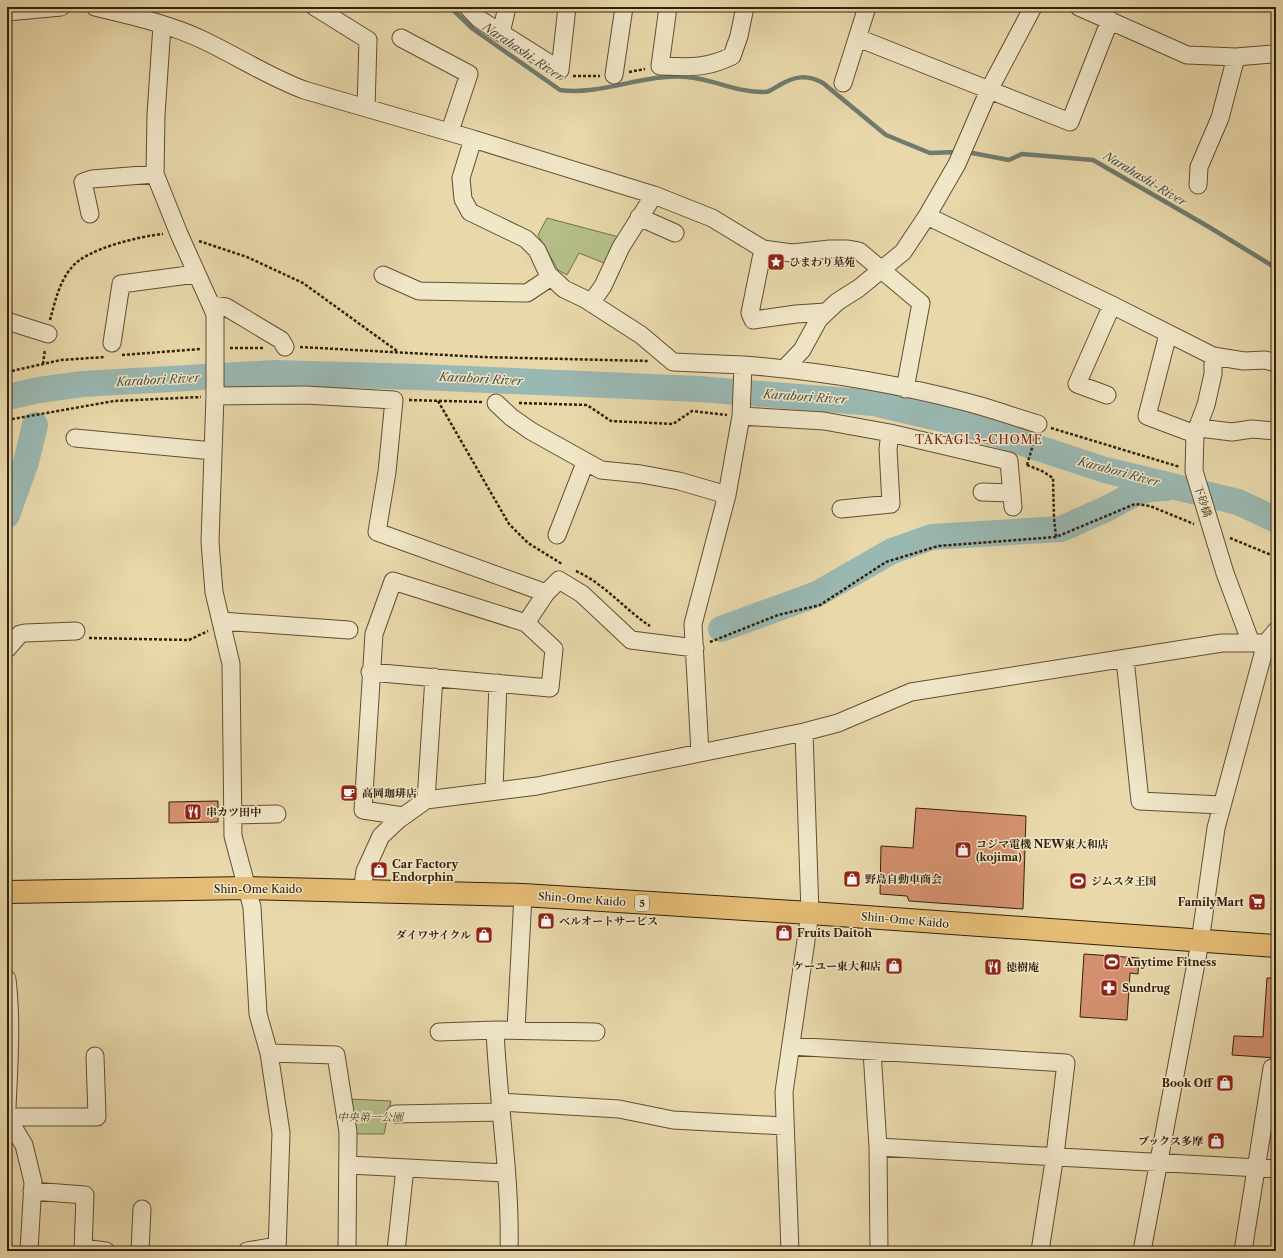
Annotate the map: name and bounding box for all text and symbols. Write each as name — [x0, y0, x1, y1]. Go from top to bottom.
water label: Narahashi-River — [479, 18, 568, 85]
water label: Narahashi-River — [1100, 147, 1191, 210]
place icon: ひまわり墓苑 — [766, 252, 786, 272]
place label: ひまわり墓苑 — [789, 255, 855, 269]
water label: Karabori River — [438, 369, 525, 388]
water label: Karabori River — [115, 370, 202, 389]
water label: Karabori River — [762, 386, 849, 407]
district label: TAKAGI 3-CHOME — [915, 432, 1043, 447]
water label: Karabori River — [1076, 453, 1163, 490]
street label: 下砂橋 — [1191, 483, 1215, 519]
cafe icon: 高岡珈琲店 — [339, 783, 359, 803]
place label: 高岡珈琲店 — [362, 786, 417, 800]
restaurant icon: 串カツ田中 — [183, 802, 203, 822]
place label: 串カツ田中 — [206, 805, 261, 819]
place label: コジマ電機 NEW東大和店 (kojima) — [976, 837, 1108, 864]
shop icon: コジマ電機 NEW東大和店 (kojima) — [953, 840, 973, 860]
place label: Car Factory Endorphin — [392, 857, 458, 884]
shop icon: Car Factory Endorphin — [369, 860, 389, 880]
shop icon: 野島自動車商会 — [842, 869, 862, 889]
sports icon: ジムスタ王国 — [1068, 871, 1088, 891]
place label: 野島自動車商会 — [865, 872, 942, 886]
place label: ジムスタ王国 — [1091, 874, 1157, 888]
street label: Shin-Ome Kaido — [214, 882, 302, 896]
street label: Shin-Ome Kaido — [537, 889, 627, 909]
supermarket icon: FamilyMart — [1247, 892, 1267, 912]
road number: 5 — [635, 895, 649, 911]
place label: FamilyMart — [1178, 895, 1245, 909]
street label: Shin-Ome Kaido — [860, 909, 950, 931]
shop icon: ベルオートサービス — [536, 911, 556, 931]
place label: ベルオートサービス — [559, 914, 658, 928]
shop icon: Fruits Daitoh — [774, 923, 794, 943]
shop icon: ダイワサイクル — [474, 925, 494, 945]
place label: Fruits Daitoh — [797, 926, 872, 940]
place label: ダイワサイクル — [396, 928, 471, 942]
sports icon: Anytime Fitness — [1102, 952, 1122, 972]
place label: Anytime Fitness — [1124, 955, 1216, 969]
shop icon: ケーユー東大和店 — [884, 956, 904, 976]
restaurant icon: 徳樹庵 — [983, 957, 1003, 977]
place label: ケーユー東大和店 — [793, 959, 881, 973]
place label: 徳樹庵 — [1006, 960, 1039, 974]
pharmacy icon: Sundrug — [1099, 978, 1119, 998]
place label: Sundrug — [1122, 981, 1171, 995]
shop icon: Book Off — [1215, 1073, 1235, 1093]
place label: Book Off — [1162, 1076, 1214, 1090]
park label: 中央第一公園 — [337, 1110, 405, 1124]
shop icon: ブックス多摩 — [1206, 1131, 1226, 1151]
place label: ブックス多摩 — [1138, 1134, 1204, 1148]

